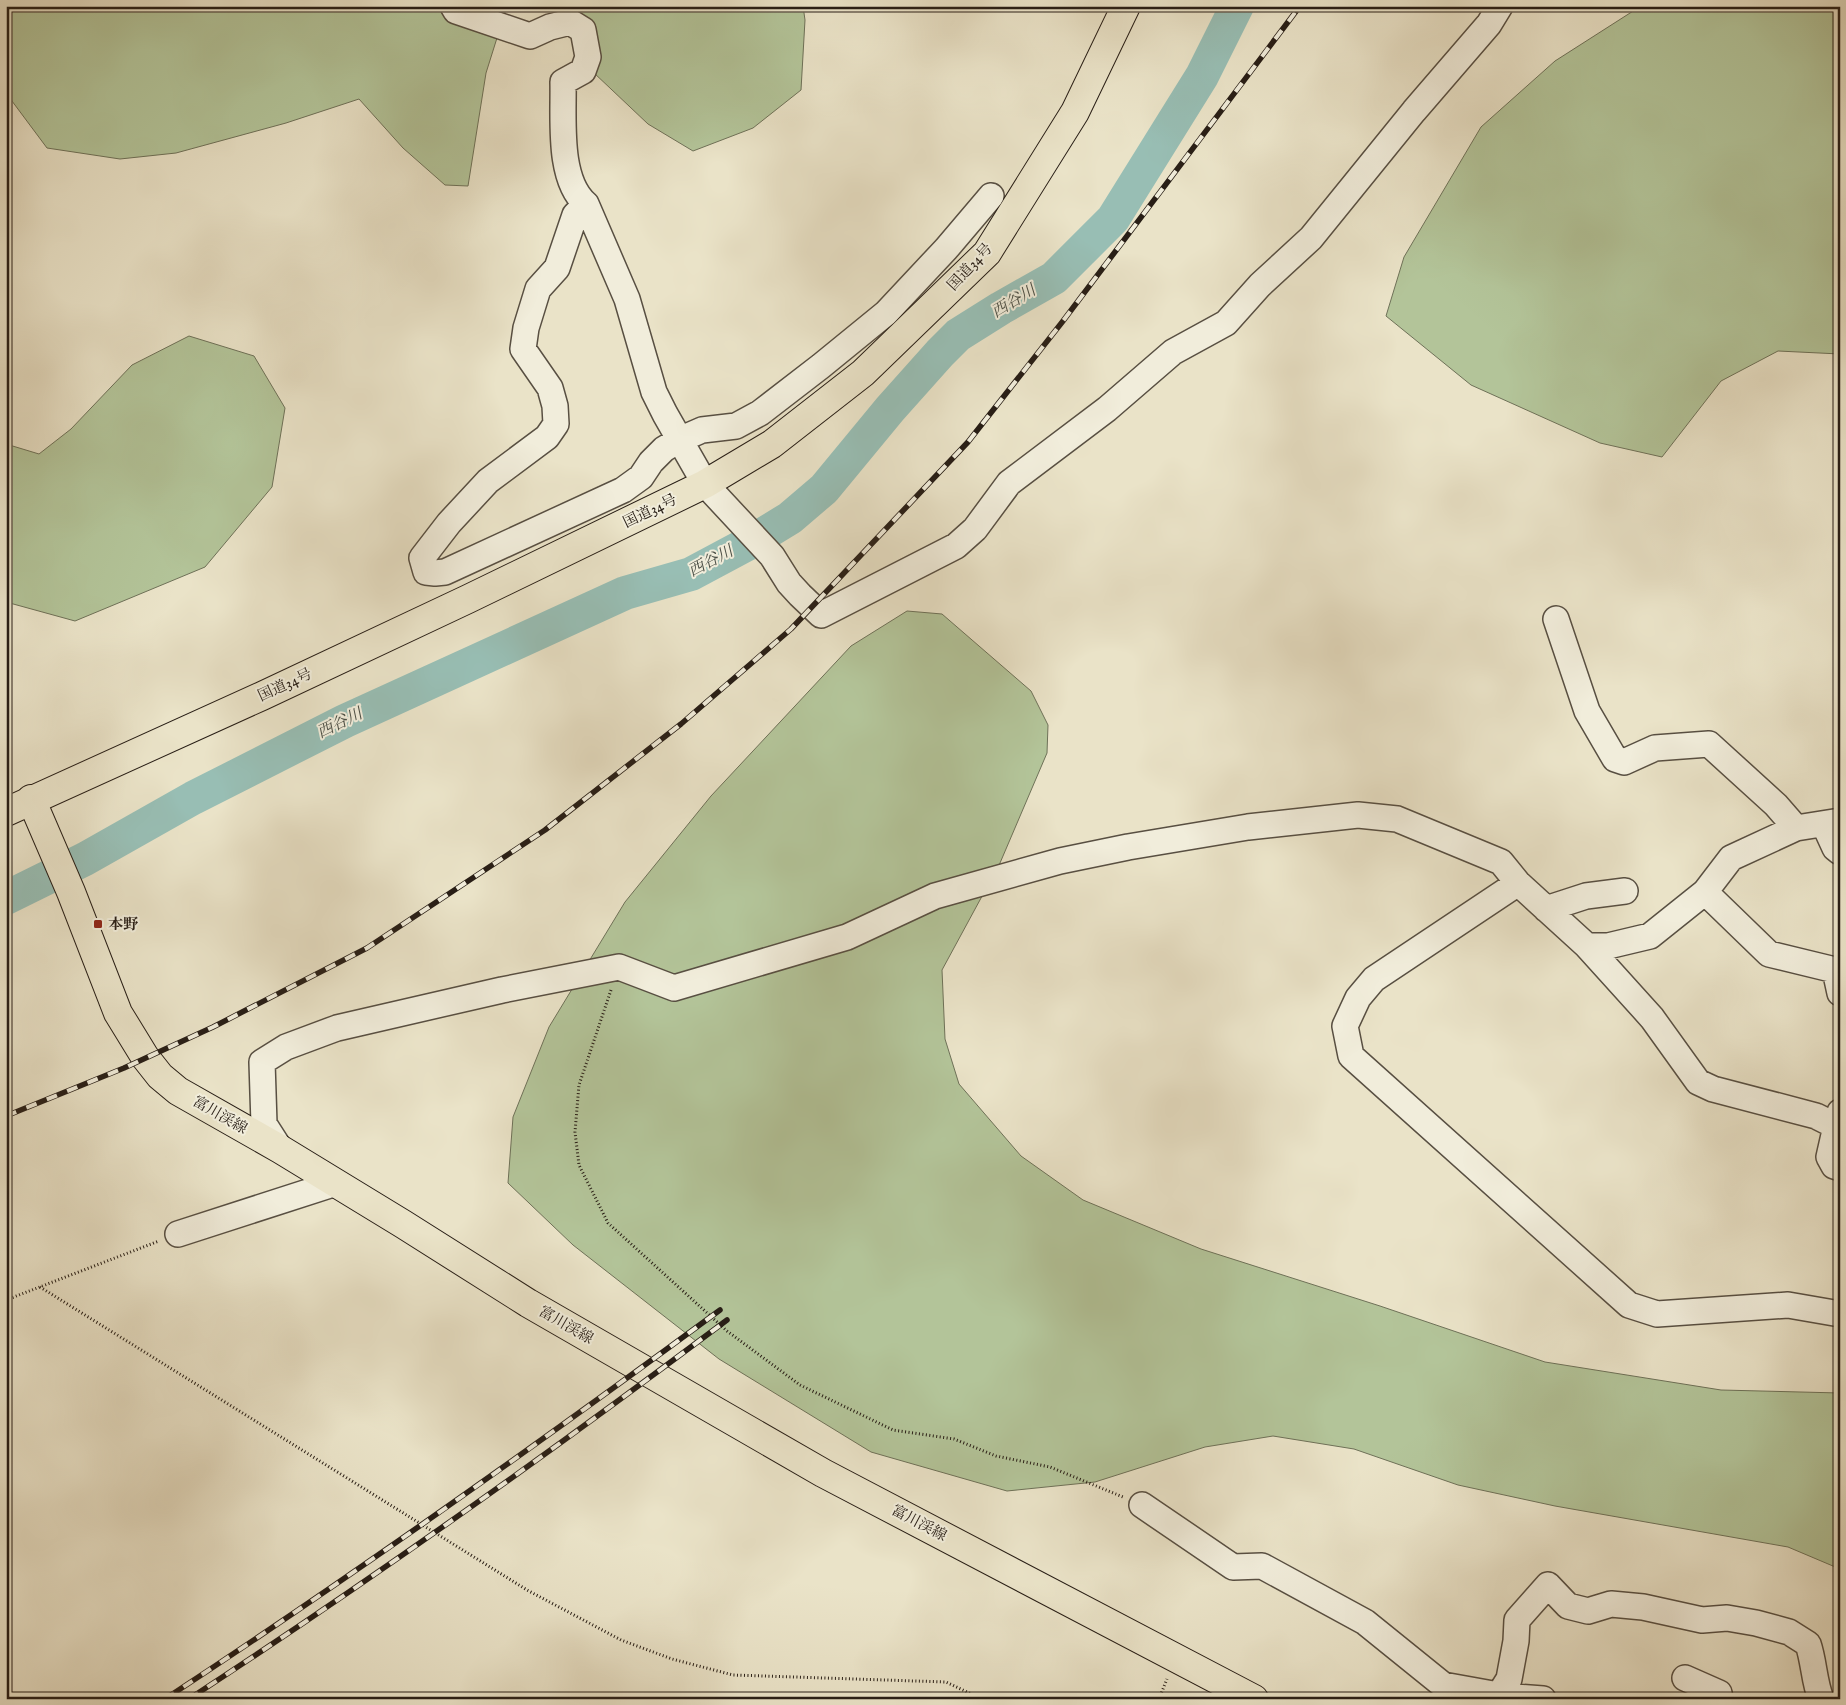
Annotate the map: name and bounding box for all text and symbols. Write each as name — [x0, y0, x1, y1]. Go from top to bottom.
street label: 国道34号 — [943, 239, 997, 295]
water label: 西谷川 — [988, 280, 1041, 323]
street label: 国道34号 — [620, 490, 680, 532]
water label: 西谷川 — [685, 541, 739, 582]
street label: 国道34号 — [255, 664, 315, 706]
water label: 西谷川 — [314, 704, 368, 744]
place label: 本野 — [108, 915, 139, 934]
marker: 本野 — [92, 918, 104, 930]
street label: 富川渓線 — [189, 1092, 251, 1138]
street label: 富川渓線 — [535, 1302, 597, 1348]
street label: 富川渓線 — [888, 1501, 950, 1545]

